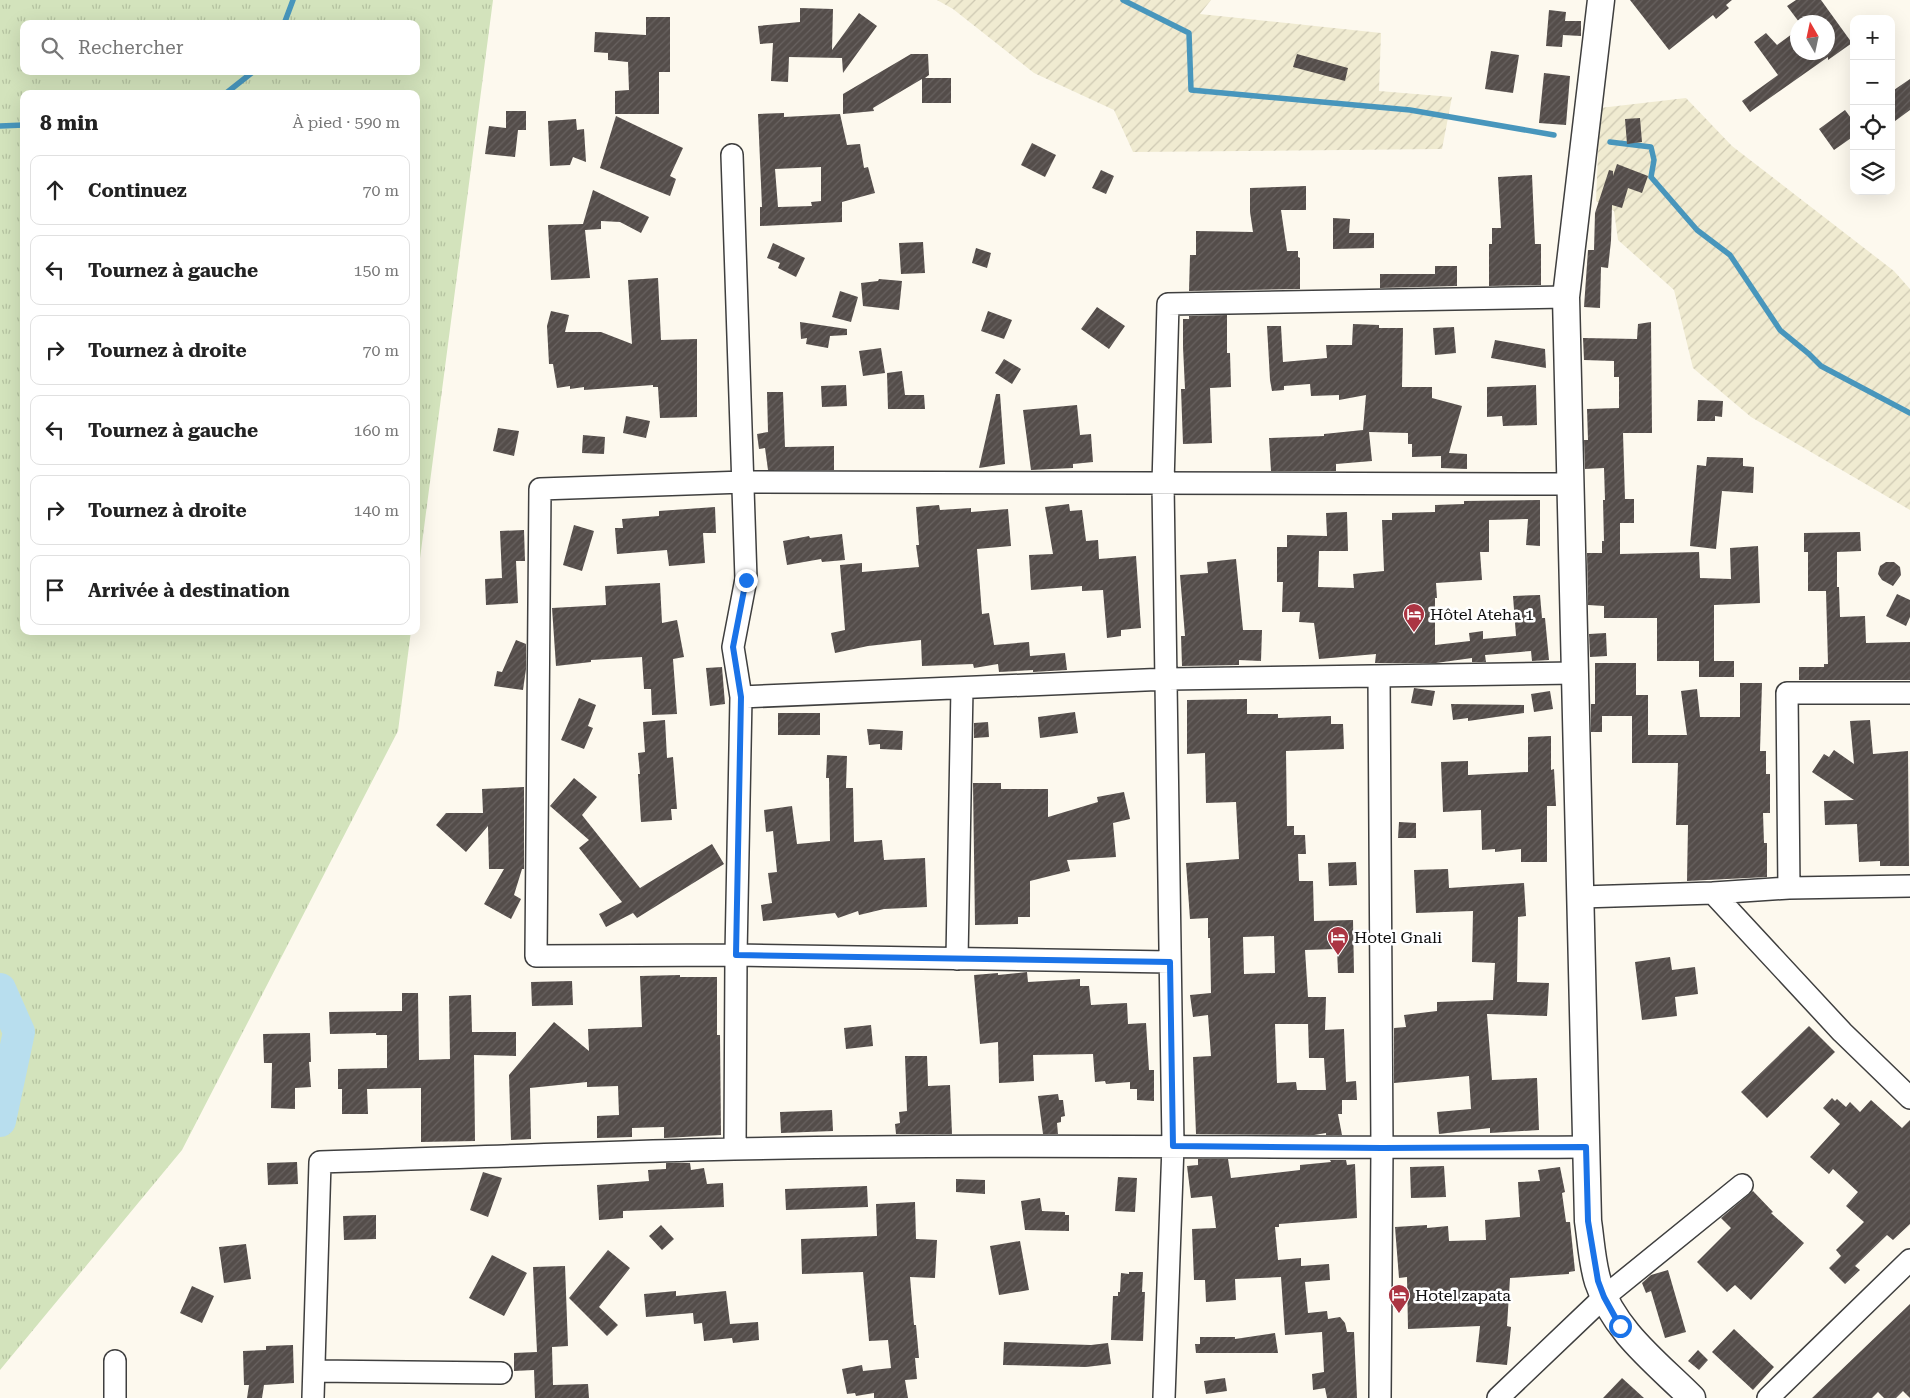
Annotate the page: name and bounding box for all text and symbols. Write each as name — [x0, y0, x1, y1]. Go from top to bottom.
north arrow — [1790, 15, 1835, 60]
map controls — [1850, 15, 1895, 195]
button: + — [1850, 15, 1895, 60]
search box — [20, 20, 420, 75]
icon: search — [38, 34, 66, 62]
text: Rechercher — [78, 36, 184, 59]
button: − — [1850, 60, 1895, 105]
button: locate — [1850, 105, 1895, 150]
text: 8 min — [40, 111, 98, 135]
text: À pied · 590 m — [292, 113, 400, 132]
button: layers — [1850, 150, 1895, 195]
icon: ahead — [41, 176, 69, 204]
text: Continuez — [88, 179, 187, 202]
text: 70 m — [362, 181, 399, 200]
icon: left — [41, 256, 69, 284]
text: Tournez à gauche — [88, 259, 258, 282]
text: 150 m — [353, 261, 399, 280]
icon: right — [41, 336, 69, 364]
text: Tournez à droite — [88, 339, 247, 362]
text: 70 m — [362, 341, 399, 360]
icon: left — [41, 416, 69, 444]
text: Tournez à gauche — [88, 419, 258, 442]
text: 160 m — [353, 421, 399, 440]
icon: right — [41, 496, 69, 524]
text: Tournez à droite — [88, 499, 247, 522]
text: 140 m — [353, 501, 399, 520]
route end — [735, 569, 758, 592]
icon: arrive — [41, 576, 69, 604]
text: Arrivée à destination — [88, 579, 290, 602]
hotel icon: Hôtel Ateha 1 — [1402, 602, 1426, 633]
place label: Hôtel Ateha 1 — [1430, 605, 1534, 624]
hotel icon: Hotel Gnali — [1326, 925, 1350, 956]
place label: Hotel Gnali — [1354, 928, 1442, 947]
hotel icon: Hotel zapata — [1387, 1283, 1411, 1314]
place label: Hotel zapata — [1415, 1286, 1511, 1305]
route start — [1609, 1315, 1632, 1338]

